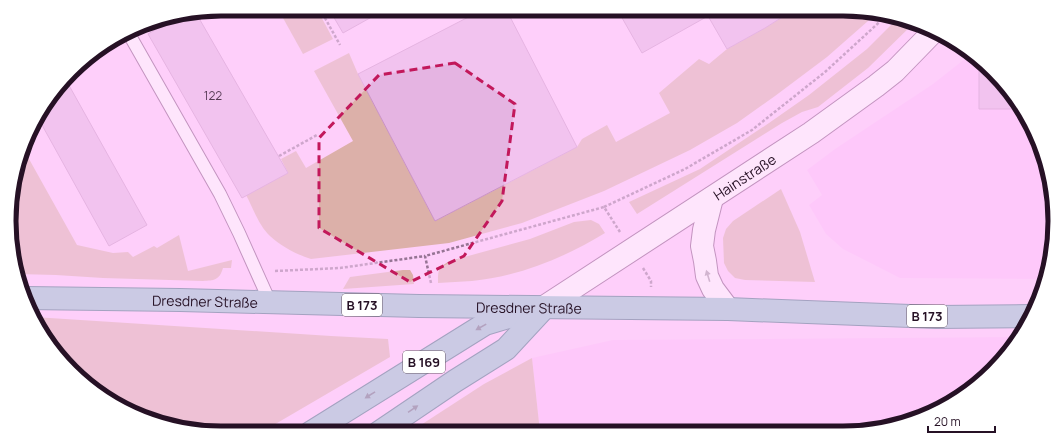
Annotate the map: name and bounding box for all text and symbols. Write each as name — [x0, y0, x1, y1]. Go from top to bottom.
house number: 122 — [204, 87, 222, 104]
street label: Hainstraße — [709, 149, 779, 204]
one-way arrow — [705, 270, 711, 282]
street label: Dresdner Straße — [152, 290, 258, 311]
road number: B 173 — [342, 294, 382, 316]
street label: Dresdner Straße — [476, 297, 582, 317]
road number: B 173 — [907, 305, 947, 327]
one-way arrow — [475, 324, 487, 331]
road number: B 169 — [403, 351, 445, 373]
one-way arrow — [364, 392, 376, 399]
one-way arrow — [408, 405, 418, 413]
scale bar — [928, 408, 995, 434]
text: 20 m — [934, 413, 961, 430]

